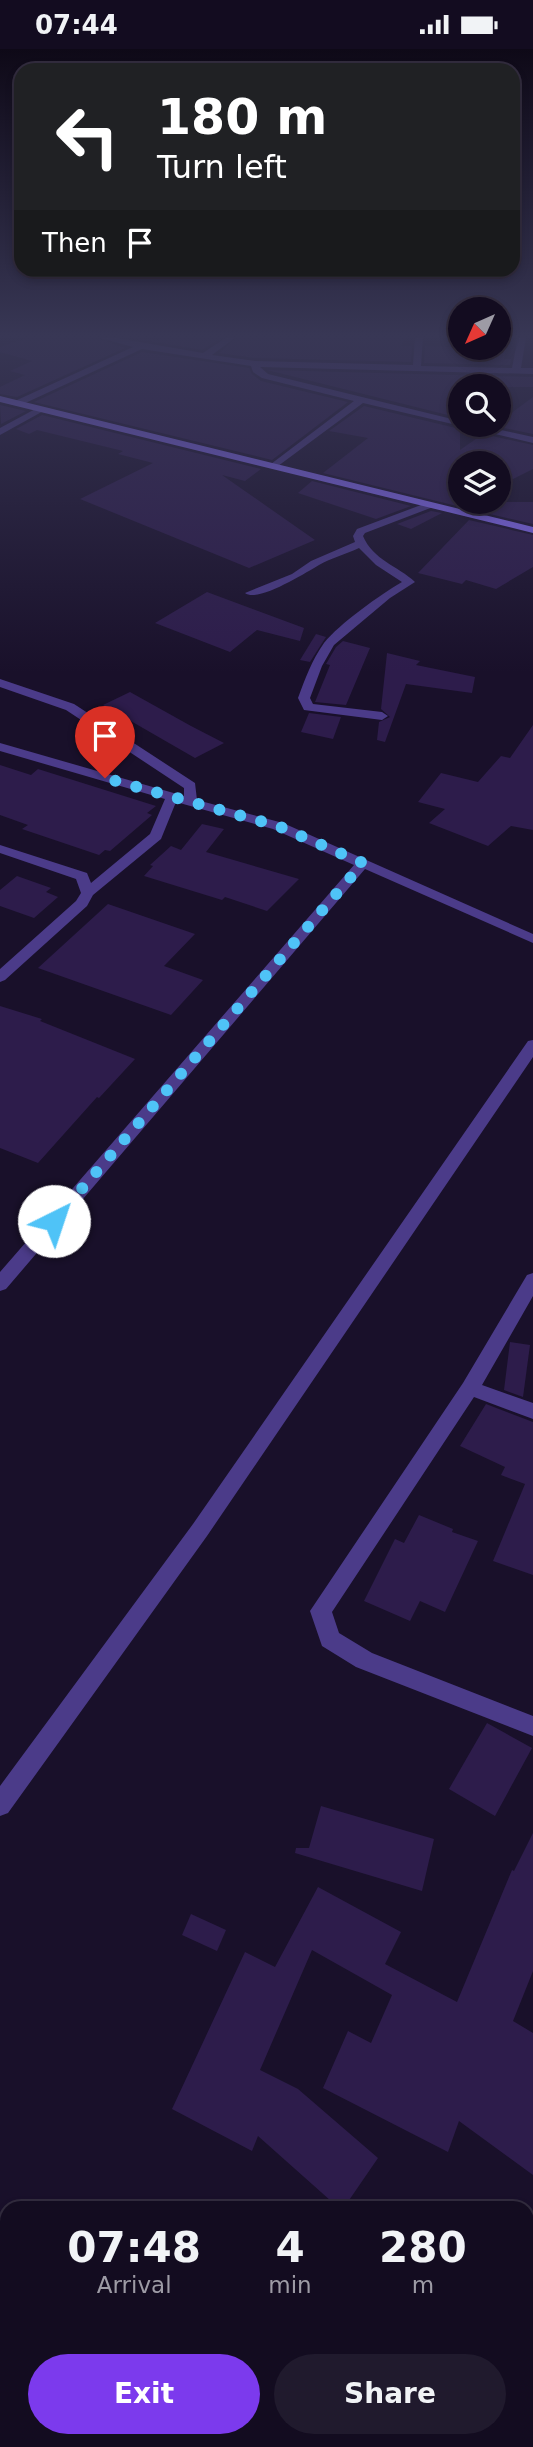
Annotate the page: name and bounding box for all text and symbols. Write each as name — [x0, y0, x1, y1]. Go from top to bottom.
text: 07:44 — [35, 10, 118, 40]
text: 180 m — [157, 89, 327, 146]
icon: left — [42, 91, 133, 182]
text: Turn left — [157, 148, 287, 186]
icon: arrive — [121, 224, 159, 262]
text: Then — [42, 228, 107, 258]
north arrow — [448, 297, 511, 361]
map controls — [448, 297, 511, 514]
button: search — [448, 374, 511, 437]
button: layers — [448, 451, 511, 514]
pin — [75, 706, 135, 778]
icon: arrive — [86, 717, 124, 755]
position arrow — [17, 1184, 91, 1258]
text: 07:48 — [67, 2223, 201, 2272]
text: 4 — [275, 2223, 305, 2272]
text: 280 — [379, 2223, 467, 2272]
text: Arrival — [97, 2272, 172, 2298]
text: min — [268, 2272, 312, 2298]
text: m — [412, 2272, 434, 2298]
button: Exit — [28, 2354, 260, 2434]
button: Share — [274, 2354, 506, 2434]

